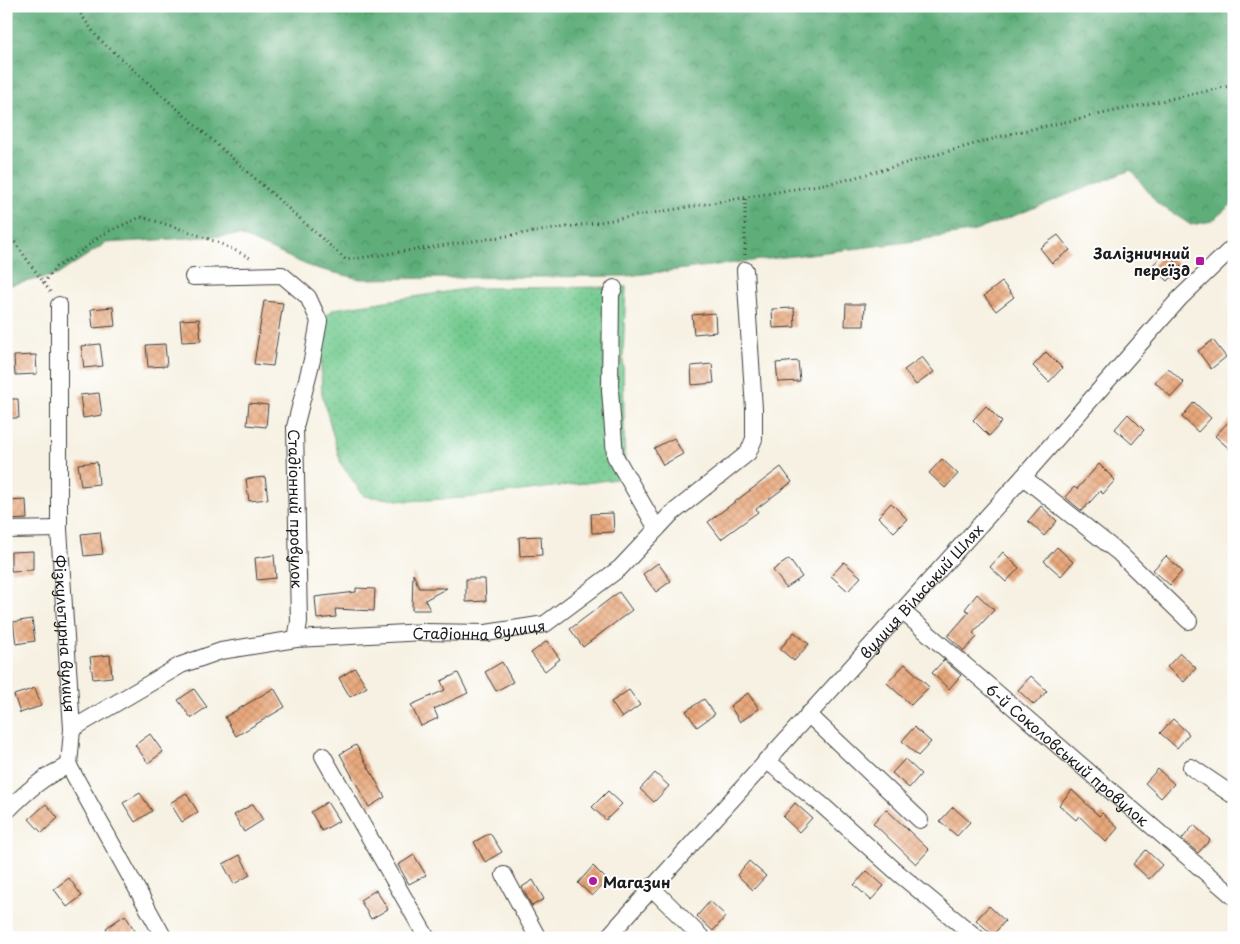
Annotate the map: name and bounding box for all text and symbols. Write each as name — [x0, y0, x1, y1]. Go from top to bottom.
place label: Залізничний переїзд — [1092, 241, 1190, 281]
marker: Залізничний переїзд — [1194, 255, 1206, 267]
street label: Стадіонний провулок — [284, 429, 310, 589]
street label: вулиця Вільський Шлях — [853, 518, 988, 663]
street label: Фізкультурна вулиця — [49, 554, 82, 713]
street label: Стадіонна вулиця — [412, 613, 547, 645]
street label: 6-й Соколовський провулок — [981, 677, 1155, 831]
place label: Магазин — [603, 870, 670, 893]
marker: Магазин — [587, 875, 599, 887]

